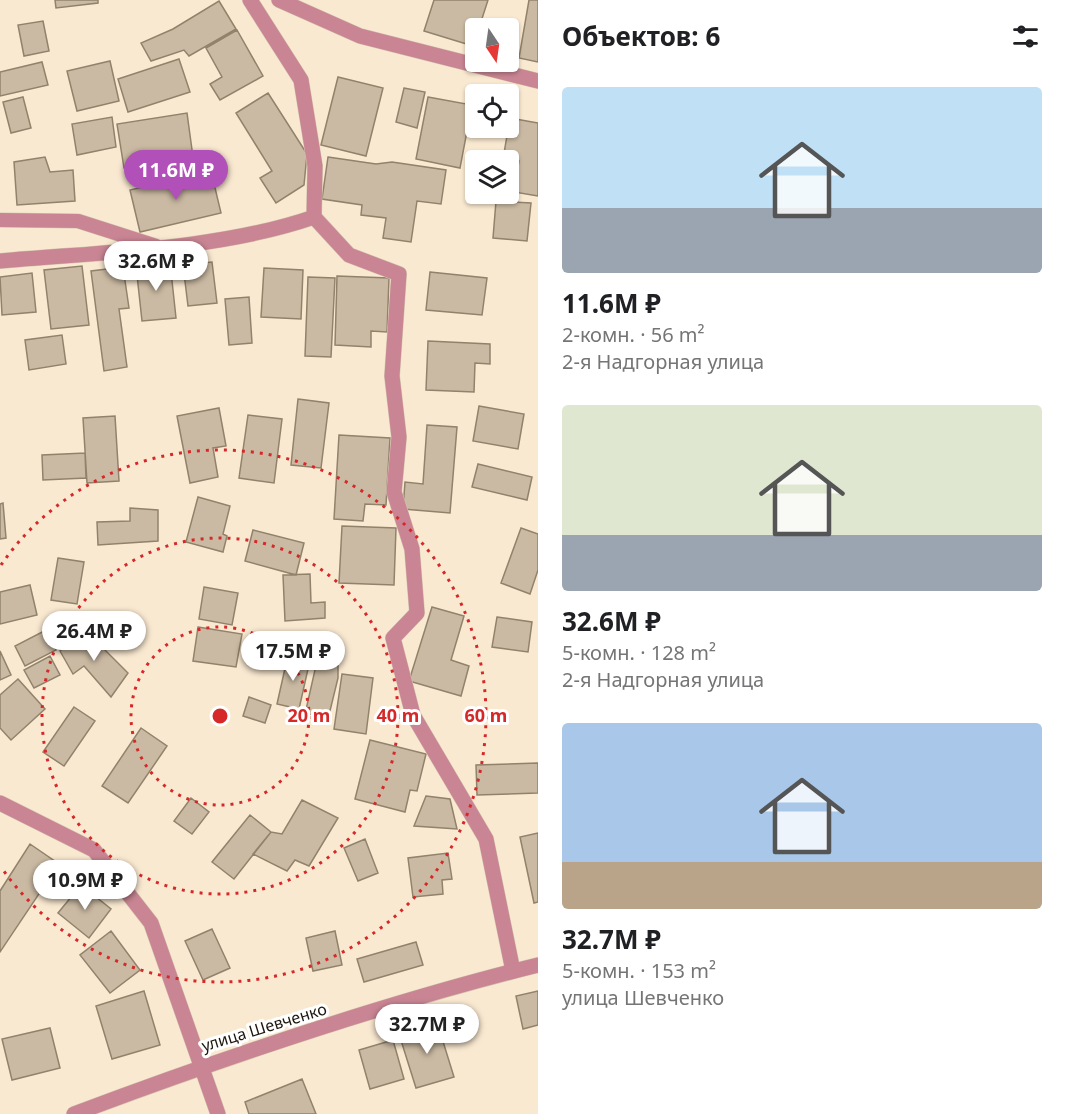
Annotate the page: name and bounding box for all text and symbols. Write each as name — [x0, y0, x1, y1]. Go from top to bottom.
north arrow — [465, 18, 519, 72]
map controls — [465, 18, 519, 204]
text: Объектов: 6 — [562, 18, 720, 54]
icon: filters — [1009, 20, 1042, 53]
button: locate — [465, 84, 519, 138]
icon: home — [748, 126, 856, 234]
pin: 11.6M ₽ — [121, 150, 231, 201]
button: layers — [465, 150, 519, 204]
text: 11.6M ₽ — [138, 156, 214, 183]
pin: 32.6M ₽ — [101, 241, 211, 292]
text: 32.6M ₽ — [118, 247, 194, 274]
text: 11.6M ₽ — [562, 285, 661, 321]
text: 2-комн. · 56 m² — [562, 321, 705, 348]
text: 2-я Надгорная улица — [562, 348, 764, 375]
icon: home — [748, 444, 856, 552]
text: 32.6M ₽ — [562, 603, 661, 639]
pin: 26.4M ₽ — [39, 611, 149, 662]
text: 26.4M ₽ — [56, 617, 132, 644]
pin: 17.5M ₽ — [238, 631, 348, 682]
text: 17.5M ₽ — [255, 637, 331, 664]
text: 5-комн. · 128 m² — [562, 639, 716, 666]
text: 2-я Надгорная улица — [562, 666, 764, 693]
text: 20 m — [288, 703, 330, 727]
text: 40 m — [377, 703, 419, 727]
text: 60 m — [465, 703, 507, 727]
centre of rings — [210, 706, 230, 726]
icon: home — [748, 762, 856, 870]
pin: 10.9M ₽ — [30, 860, 140, 911]
text: 10.9M ₽ — [47, 866, 123, 893]
text: 32.7M ₽ — [562, 921, 661, 957]
text: 5-комн. · 153 m² — [562, 957, 716, 984]
text: улица Шевченко — [562, 984, 724, 1011]
street label: улица Шевченко — [199, 998, 329, 1056]
pin: 32.7M ₽ — [372, 1004, 482, 1055]
text: 32.7M ₽ — [389, 1010, 465, 1037]

